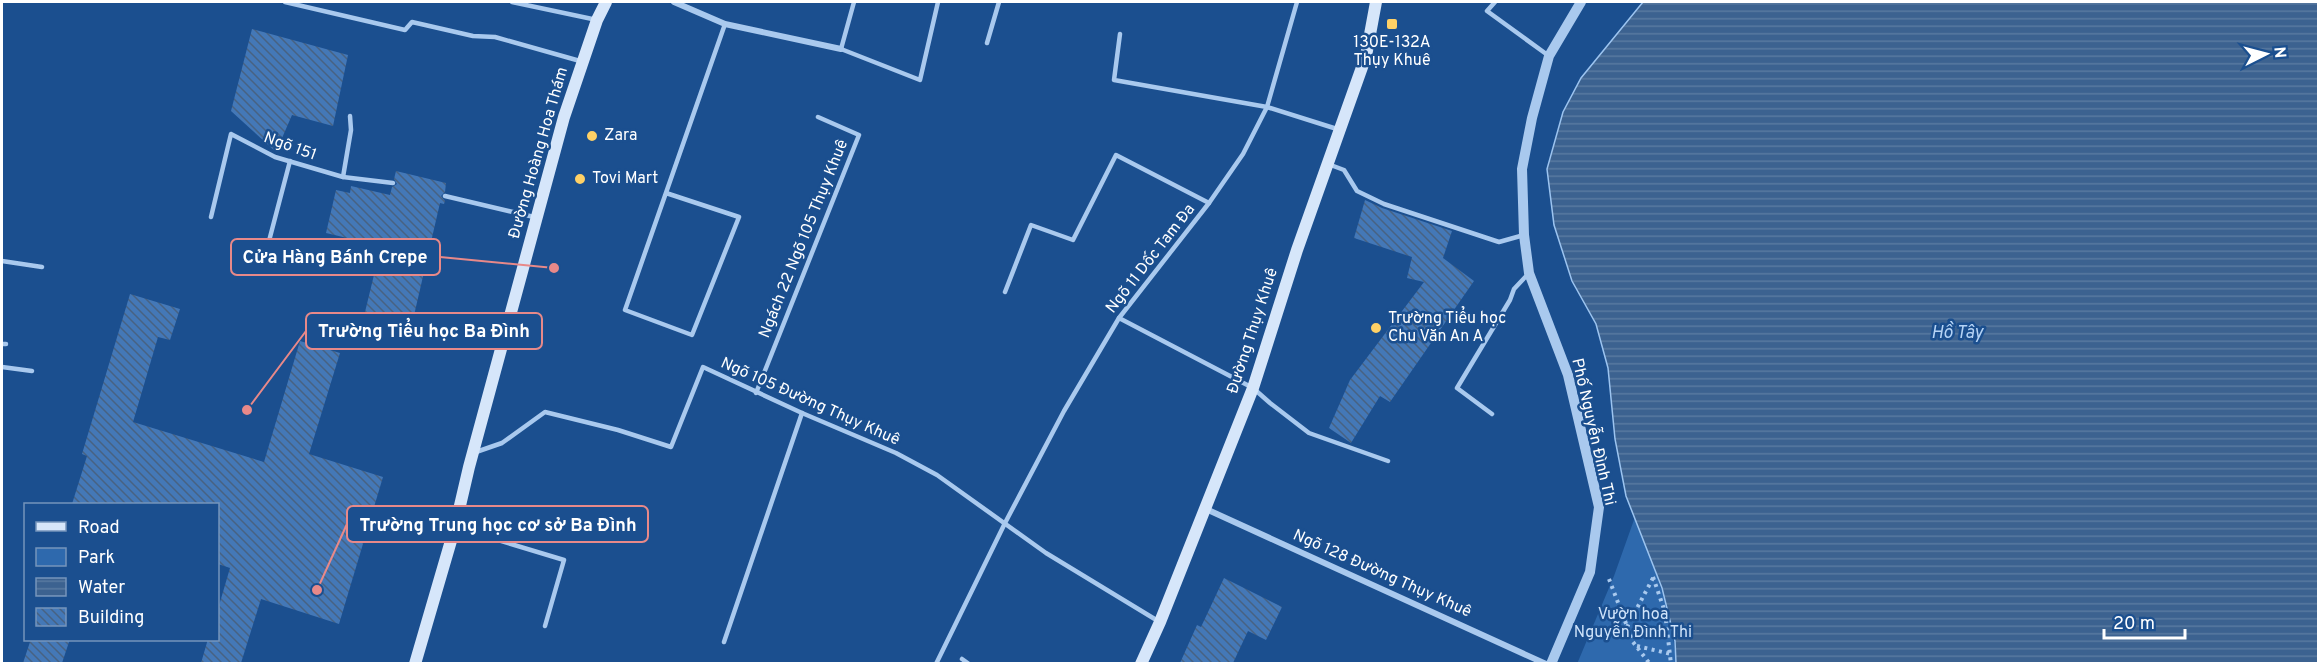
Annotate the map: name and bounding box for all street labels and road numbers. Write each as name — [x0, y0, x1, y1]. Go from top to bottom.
street label: Đường Hoàng Hoa Thám — [505, 65, 573, 241]
street label: Ngõ 151 — [261, 128, 319, 166]
street label: Ngách 22 Ngõ 105 Thụy Khuê — [755, 137, 853, 341]
street label: Ngõ 11 Dốc Tam Đa — [1101, 200, 1200, 318]
street label: Đường Thụy Khuê — [1223, 266, 1283, 396]
street label: Ngõ 105 Đường Thụy Khuê — [717, 353, 903, 451]
street label: Phố Nguyễn Đình Thi — [1566, 356, 1622, 508]
street label: Ngõ 128 Đường Thụy Khuê — [1290, 526, 1474, 622]

